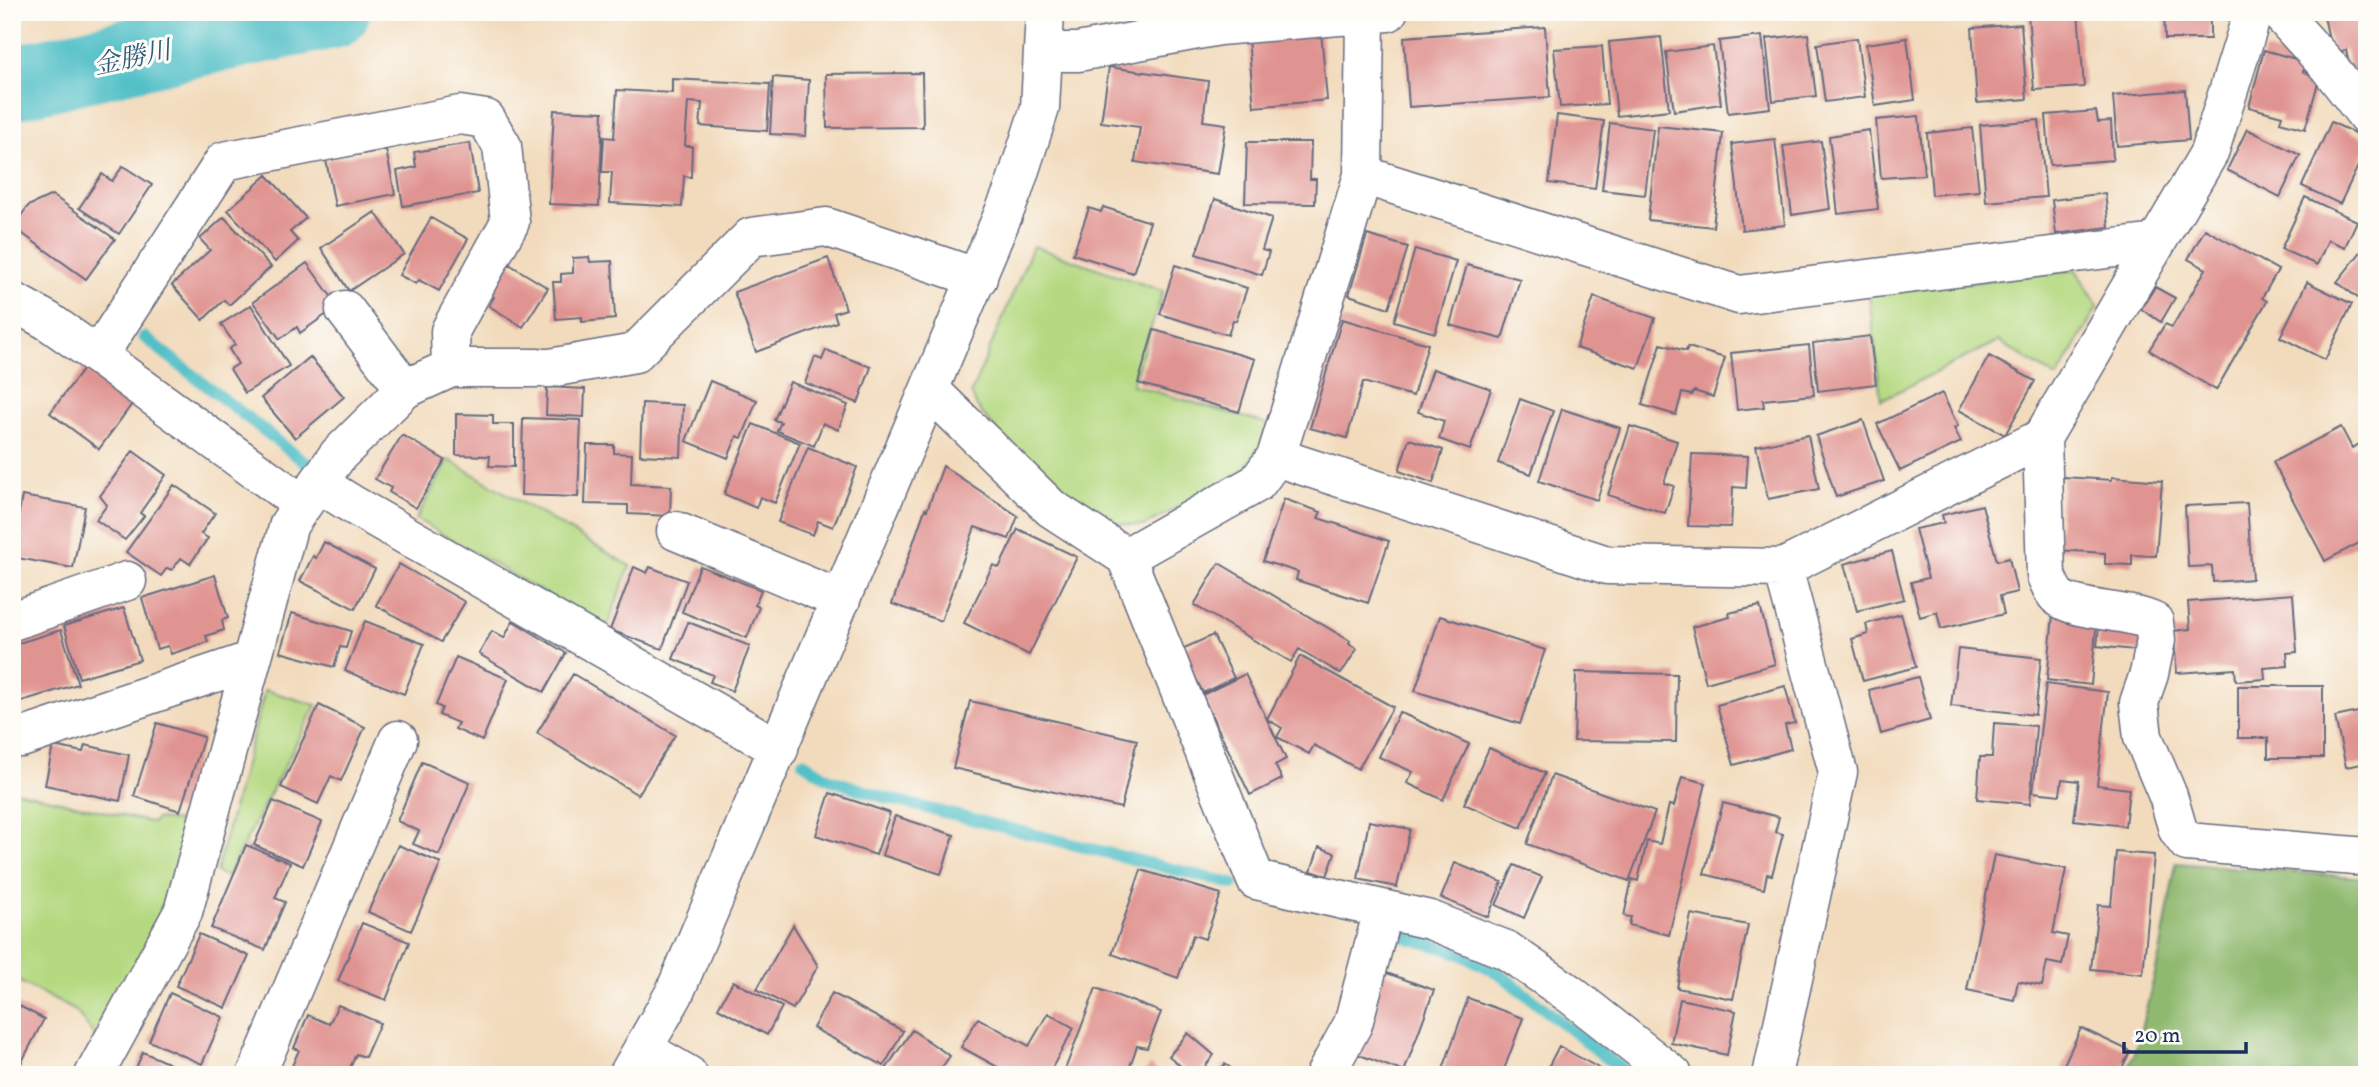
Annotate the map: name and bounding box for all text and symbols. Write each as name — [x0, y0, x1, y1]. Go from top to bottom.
water label: 金勝川 — [91, 33, 177, 85]
scale bar — [2124, 1010, 2246, 1054]
text: 20 m — [2134, 1022, 2180, 1051]

